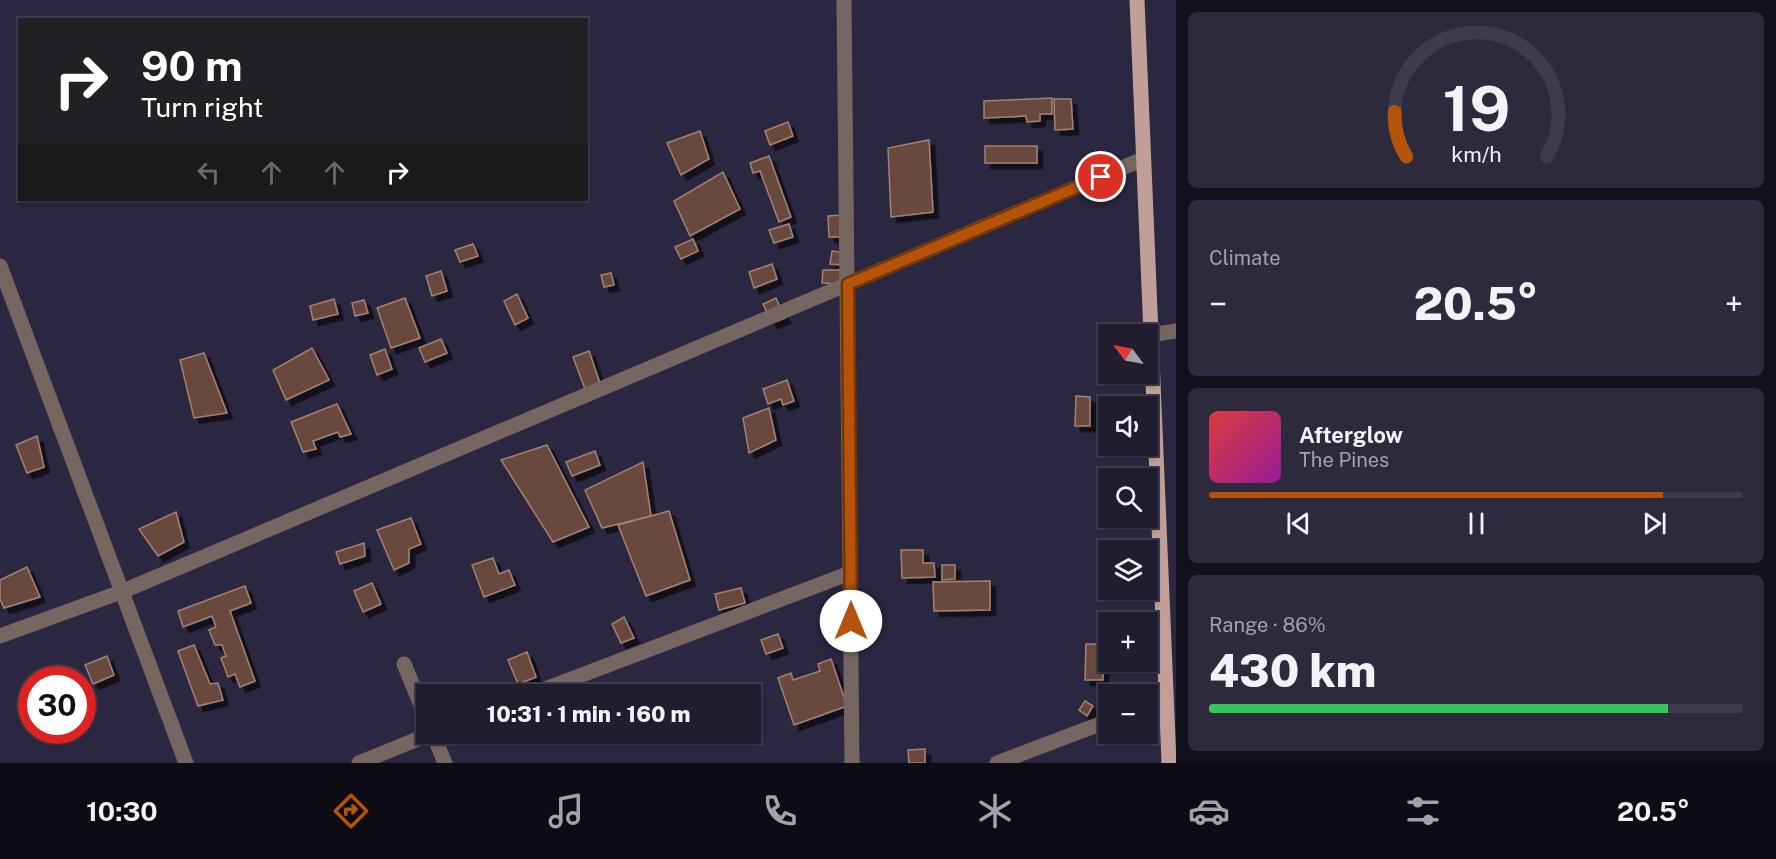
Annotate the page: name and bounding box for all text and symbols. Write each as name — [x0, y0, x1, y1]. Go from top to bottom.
text: 90 m — [141, 41, 243, 90]
icon: right — [42, 42, 120, 120]
text: 19 — [1442, 72, 1510, 145]
text: Turn right — [141, 91, 264, 123]
text: km/h — [1451, 142, 1501, 167]
pin — [1075, 151, 1126, 202]
icon: left — [192, 156, 225, 189]
icon: ahead — [255, 156, 288, 189]
icon: ahead — [318, 156, 351, 189]
icon: right — [381, 156, 414, 189]
icon: arrive — [1084, 160, 1117, 193]
text: Climate — [1209, 246, 1281, 270]
text: 20.5° — [1414, 277, 1538, 330]
text: − — [1209, 285, 1227, 323]
text: + — [1725, 285, 1743, 323]
north arrow — [1098, 324, 1158, 384]
map controls — [1098, 324, 1158, 744]
button: sound — [1098, 396, 1158, 456]
text: Afterglow — [1299, 422, 1403, 448]
text: The Pines — [1299, 448, 1389, 472]
button: search — [1098, 468, 1158, 528]
icon: previous — [1282, 507, 1315, 540]
icon: pause — [1460, 507, 1493, 540]
icon: next — [1638, 507, 1671, 540]
button: layers — [1098, 540, 1158, 600]
position arrow — [819, 589, 883, 653]
button: + — [1098, 612, 1158, 672]
text: Range · 86% — [1209, 613, 1326, 637]
text: 430 km — [1209, 644, 1377, 697]
speed limit sign: 30 — [18, 666, 96, 744]
button: − — [1098, 684, 1158, 744]
text: 10:31 · 1 min · 160 m — [487, 701, 690, 727]
icon: directions — [330, 790, 372, 832]
icon: music — [545, 790, 587, 832]
icon: phone — [759, 790, 801, 832]
icon: climate — [974, 790, 1016, 832]
icon: car — [1188, 790, 1230, 832]
icon: filters — [1402, 790, 1444, 832]
text: 10:30 — [86, 795, 158, 827]
text: 20.5° — [1617, 795, 1690, 827]

